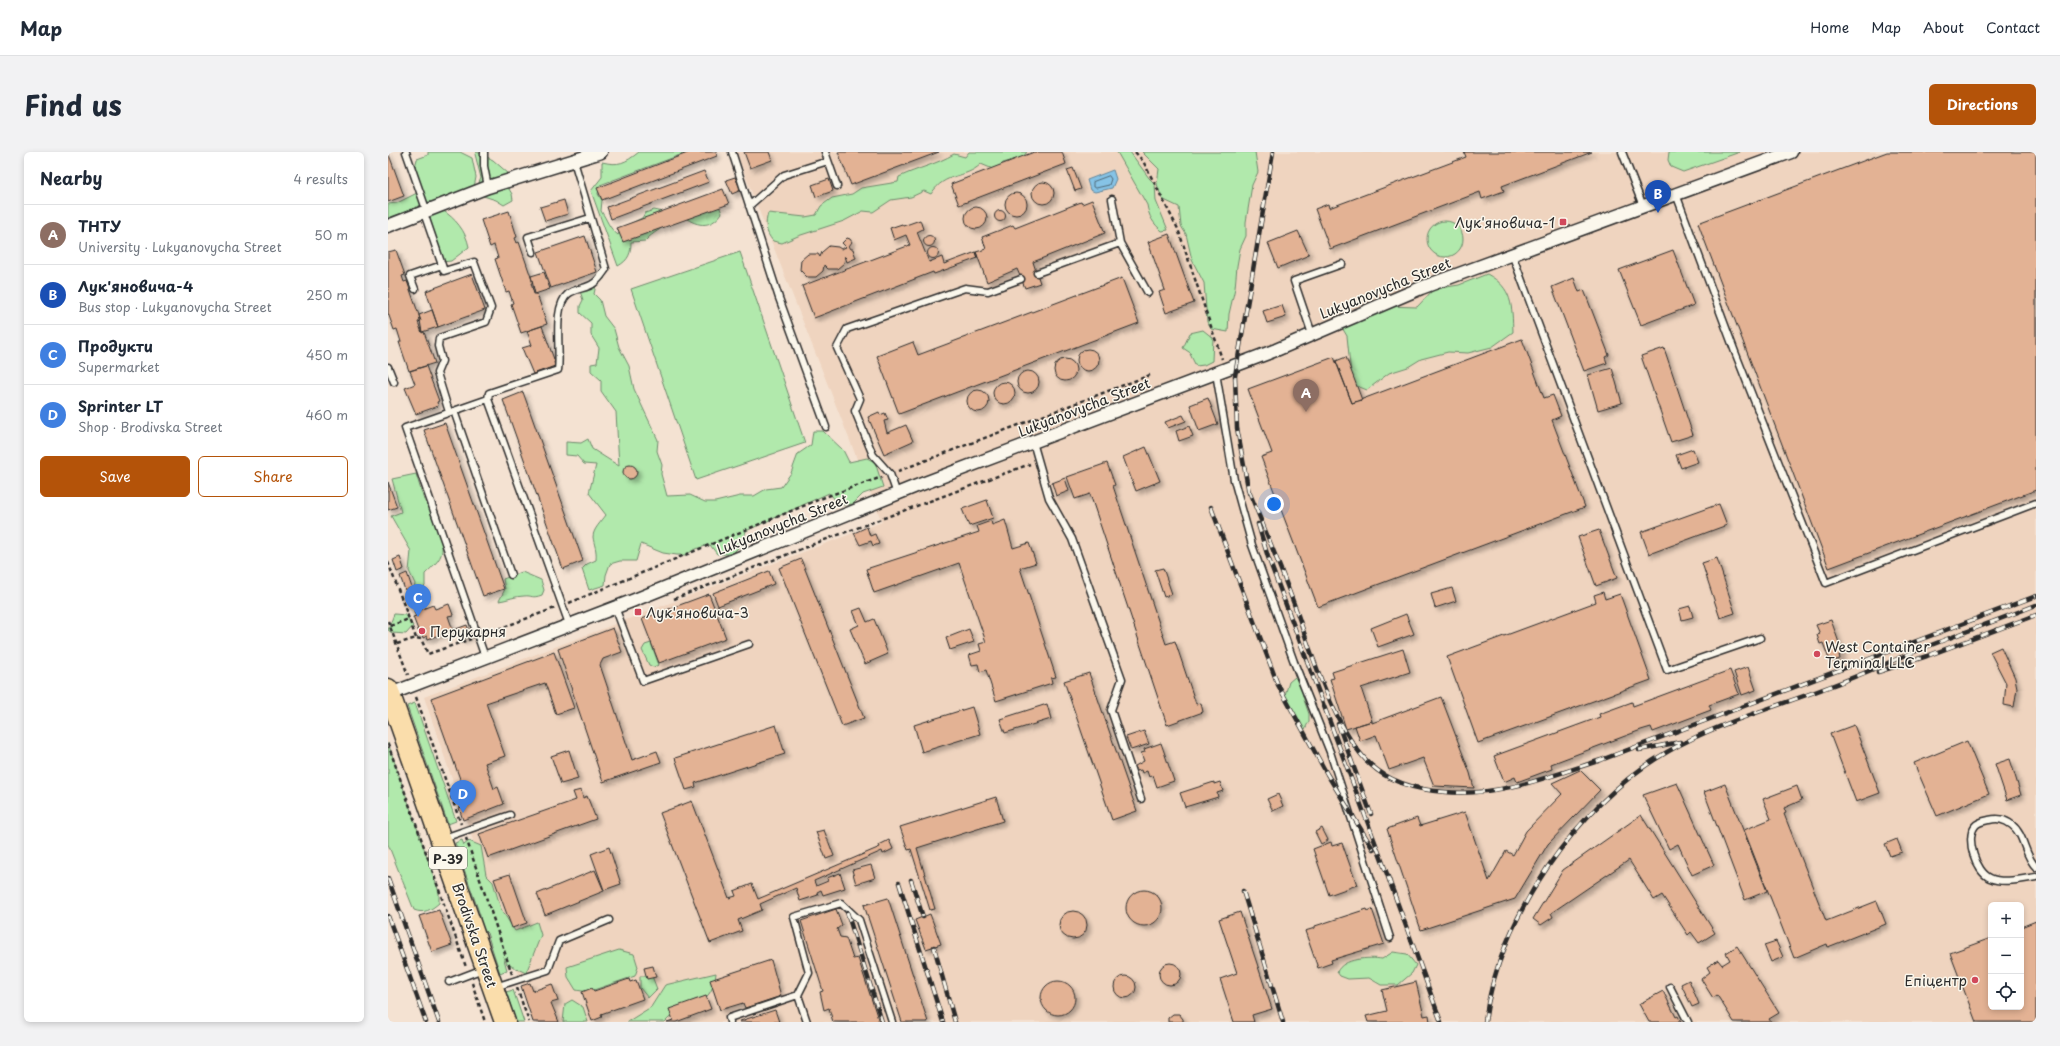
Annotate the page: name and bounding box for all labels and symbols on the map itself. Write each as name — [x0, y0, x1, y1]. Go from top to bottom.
pin: B — [1645, 180, 1671, 213]
place label: Лук'яновича-1 — [1455, 212, 1555, 233]
marker: Лук'яновича-1 — [1558, 217, 1568, 227]
street label: Lukyanovycha Street — [1316, 252, 1454, 324]
street label: Lukyanovycha Street — [1015, 372, 1153, 442]
pin: A — [1293, 379, 1319, 412]
street label: Lukyanovycha Street — [713, 488, 851, 560]
your location — [1264, 494, 1284, 514]
pin: C — [405, 584, 431, 617]
place label: Лук'яновича-3 — [646, 602, 749, 623]
marker: Лук'яновича-3 — [633, 607, 643, 617]
place label: Перукарня — [430, 621, 506, 642]
marker: Перукарня — [417, 626, 427, 636]
place label: West Container Terminal LLC — [1825, 636, 1930, 673]
marker: West Container Terminal LLC — [1812, 649, 1822, 659]
pin: D — [450, 780, 476, 813]
road number: Р-39 — [429, 847, 467, 869]
street label: Brodivska Street — [447, 880, 503, 990]
place label: Епіцентр — [1904, 970, 1967, 991]
marker: Епіцентр — [1970, 975, 1980, 985]

